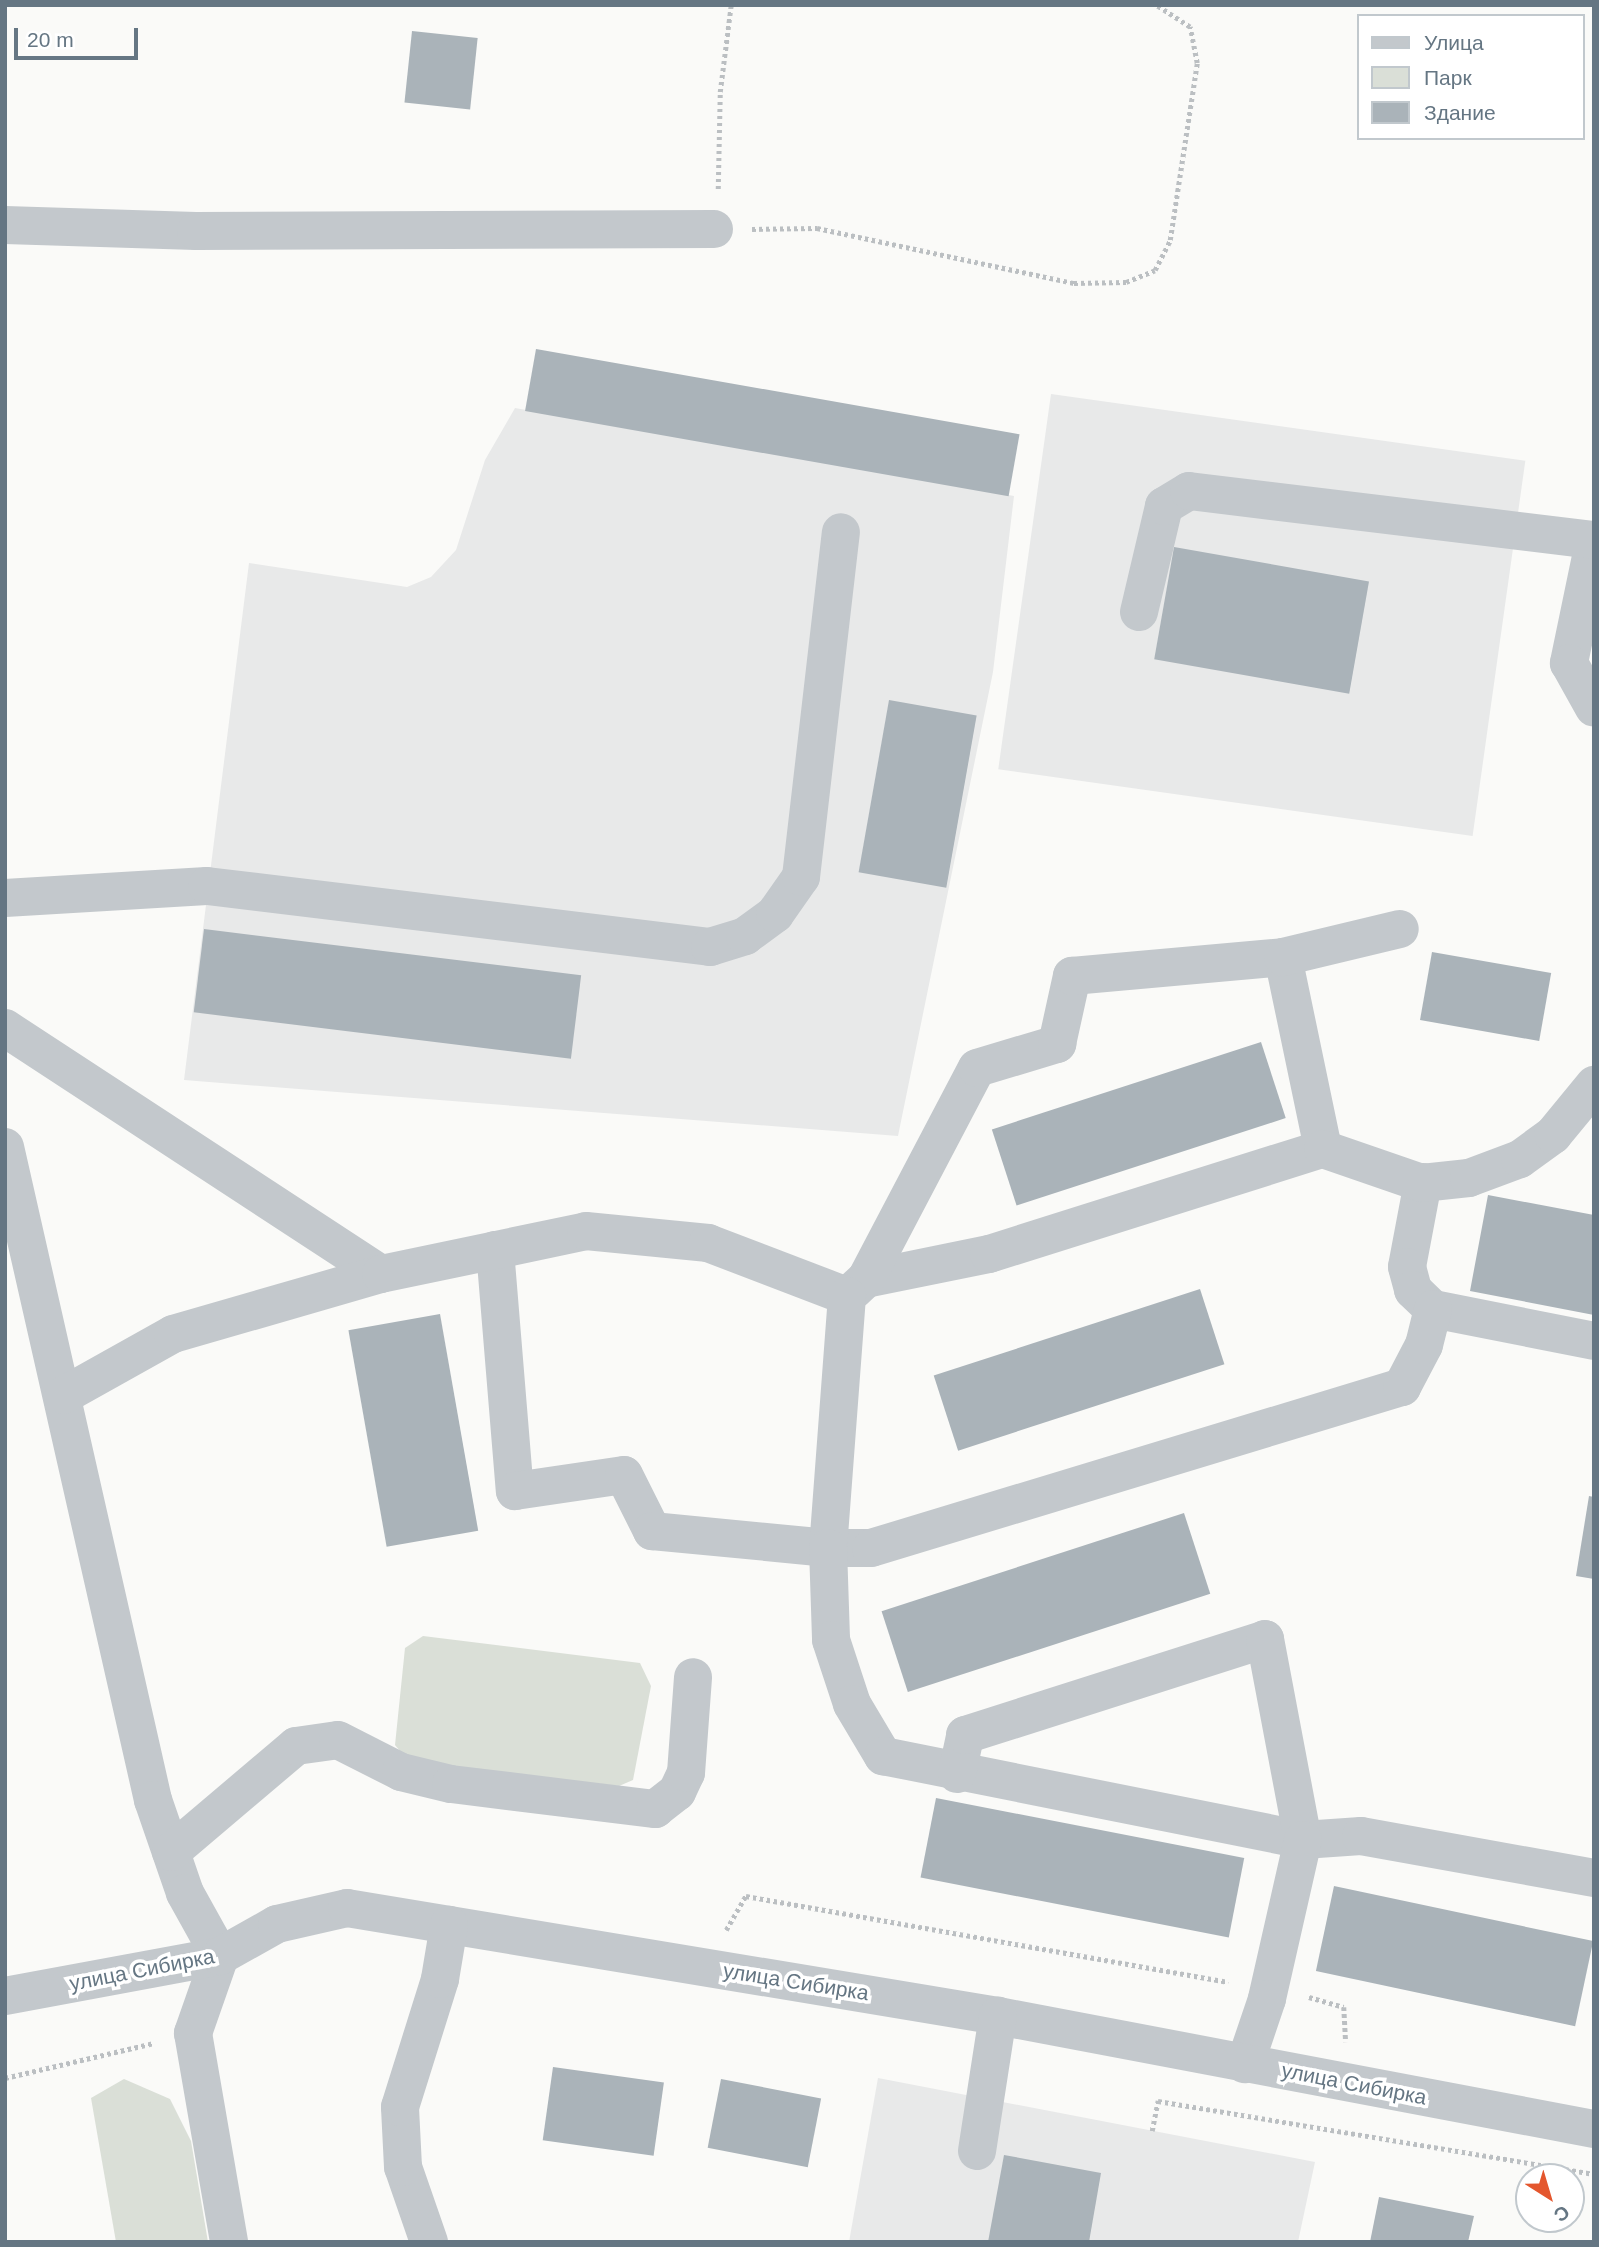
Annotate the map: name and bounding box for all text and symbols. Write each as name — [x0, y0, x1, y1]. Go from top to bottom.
scale bar — [18, 14, 142, 58]
legend — [1358, 14, 1585, 140]
text: 20 m — [27, 28, 74, 51]
text: Улица — [1424, 31, 1484, 54]
text: Парк — [1424, 66, 1472, 89]
text: Здание — [1424, 101, 1496, 124]
street label: улица Сибирка — [67, 1944, 217, 1996]
street label: улица Сибирка — [721, 1958, 871, 2006]
street label: улица Сибирка — [1279, 2058, 1429, 2110]
north arrow — [1515, 2163, 1585, 2233]
text: С — [1550, 2201, 1574, 2226]

